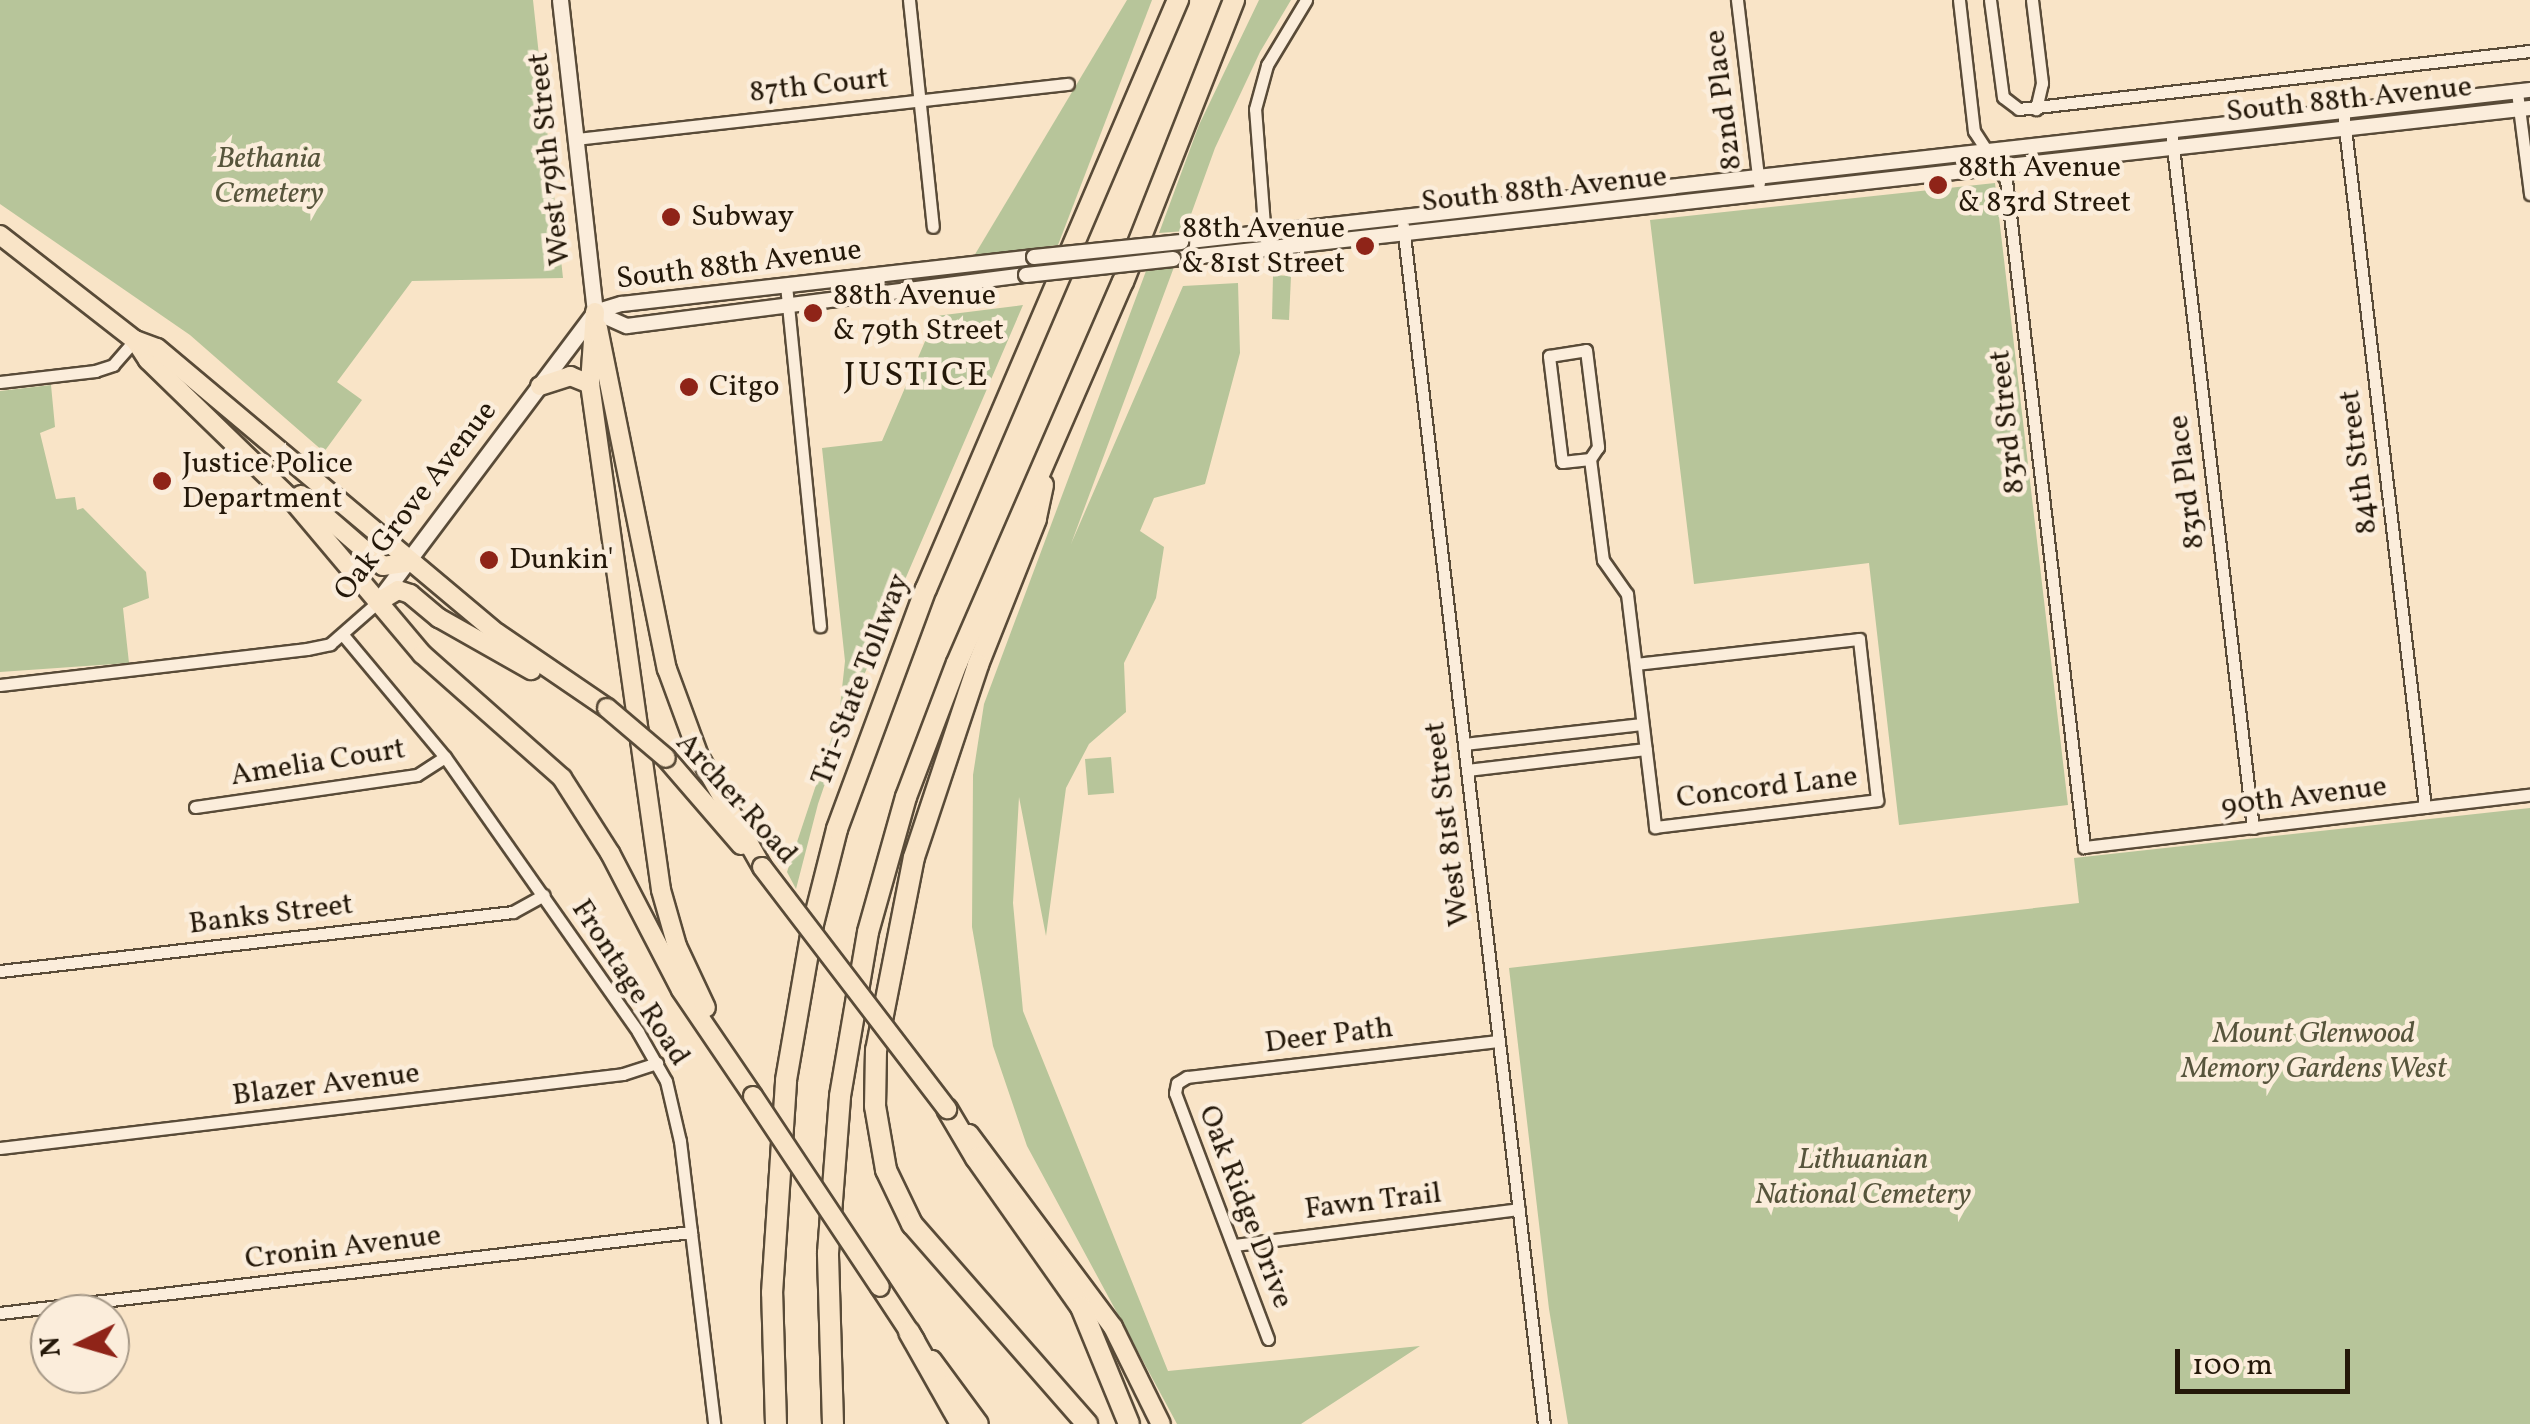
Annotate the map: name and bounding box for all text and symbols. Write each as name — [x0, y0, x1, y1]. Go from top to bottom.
street label: 82nd Place — [1698, 28, 1750, 172]
street label: West 79th Street — [521, 51, 579, 267]
street label: 87th Court — [748, 61, 890, 111]
street label: South 88th Avenue — [2224, 69, 2474, 131]
park label: Bethania Cemetery — [214, 141, 324, 212]
place label: 88th Avenue & 83rd Street — [1958, 150, 2131, 220]
street label: South 88th Avenue — [1419, 159, 1669, 221]
marker: 88th Avenue & 83rd Street — [1927, 174, 1949, 196]
place label: Subway — [691, 199, 794, 235]
marker: Subway — [660, 206, 682, 228]
place label: 88th Avenue & 81st Street — [1182, 211, 1345, 282]
street label: South 88th Avenue — [614, 232, 864, 298]
marker: 88th Avenue & 81st Street — [1354, 235, 1376, 257]
place label: 88th Avenue & 79th Street — [833, 278, 1004, 348]
marker: 88th Avenue & 79th Street — [802, 302, 824, 324]
street label: 83rd Street — [1983, 348, 2033, 496]
district label: JUSTICE — [844, 355, 990, 397]
place label: Citgo — [709, 369, 779, 405]
marker: Citgo — [678, 376, 700, 398]
street label: 84th Street — [2332, 388, 2386, 536]
street label: Oak Grove Avenue — [327, 394, 505, 608]
street label: 83rd Place — [2161, 413, 2213, 551]
place label: Justice Police Department — [182, 446, 353, 516]
marker: Justice Police Department — [151, 470, 173, 492]
place label: Dunkin' — [509, 542, 613, 578]
marker: Dunkin' — [478, 549, 500, 571]
street label: Tri-State Tollway — [804, 568, 918, 792]
street label: West 81st Street — [1418, 719, 1478, 929]
street label: Archer Road — [668, 726, 804, 872]
street label: Amelia Court — [228, 731, 408, 795]
street label: Concord Lane — [1674, 759, 1860, 817]
street label: 90th Avenue — [2219, 769, 2389, 825]
street label: Banks Street — [187, 887, 355, 943]
street label: Frontage Road — [563, 893, 697, 1073]
street label: Deer Path — [1263, 1010, 1395, 1062]
park label: Mount Glenwood Memory Gardens West — [2181, 1016, 2447, 1086]
street label: Blazer Avenue — [230, 1056, 422, 1114]
street label: Oak Ridge Drive — [1190, 1100, 1300, 1314]
park label: Lithuanian National Cemetery — [1755, 1142, 1971, 1212]
street label: Fawn Trail — [1302, 1176, 1444, 1228]
street label: Cronin Avenue — [243, 1218, 443, 1278]
north arrow — [30, 1294, 130, 1394]
scale bar — [2180, 1329, 2355, 1391]
text: N — [31, 1335, 72, 1358]
text: 100 m — [2192, 1345, 2273, 1387]

